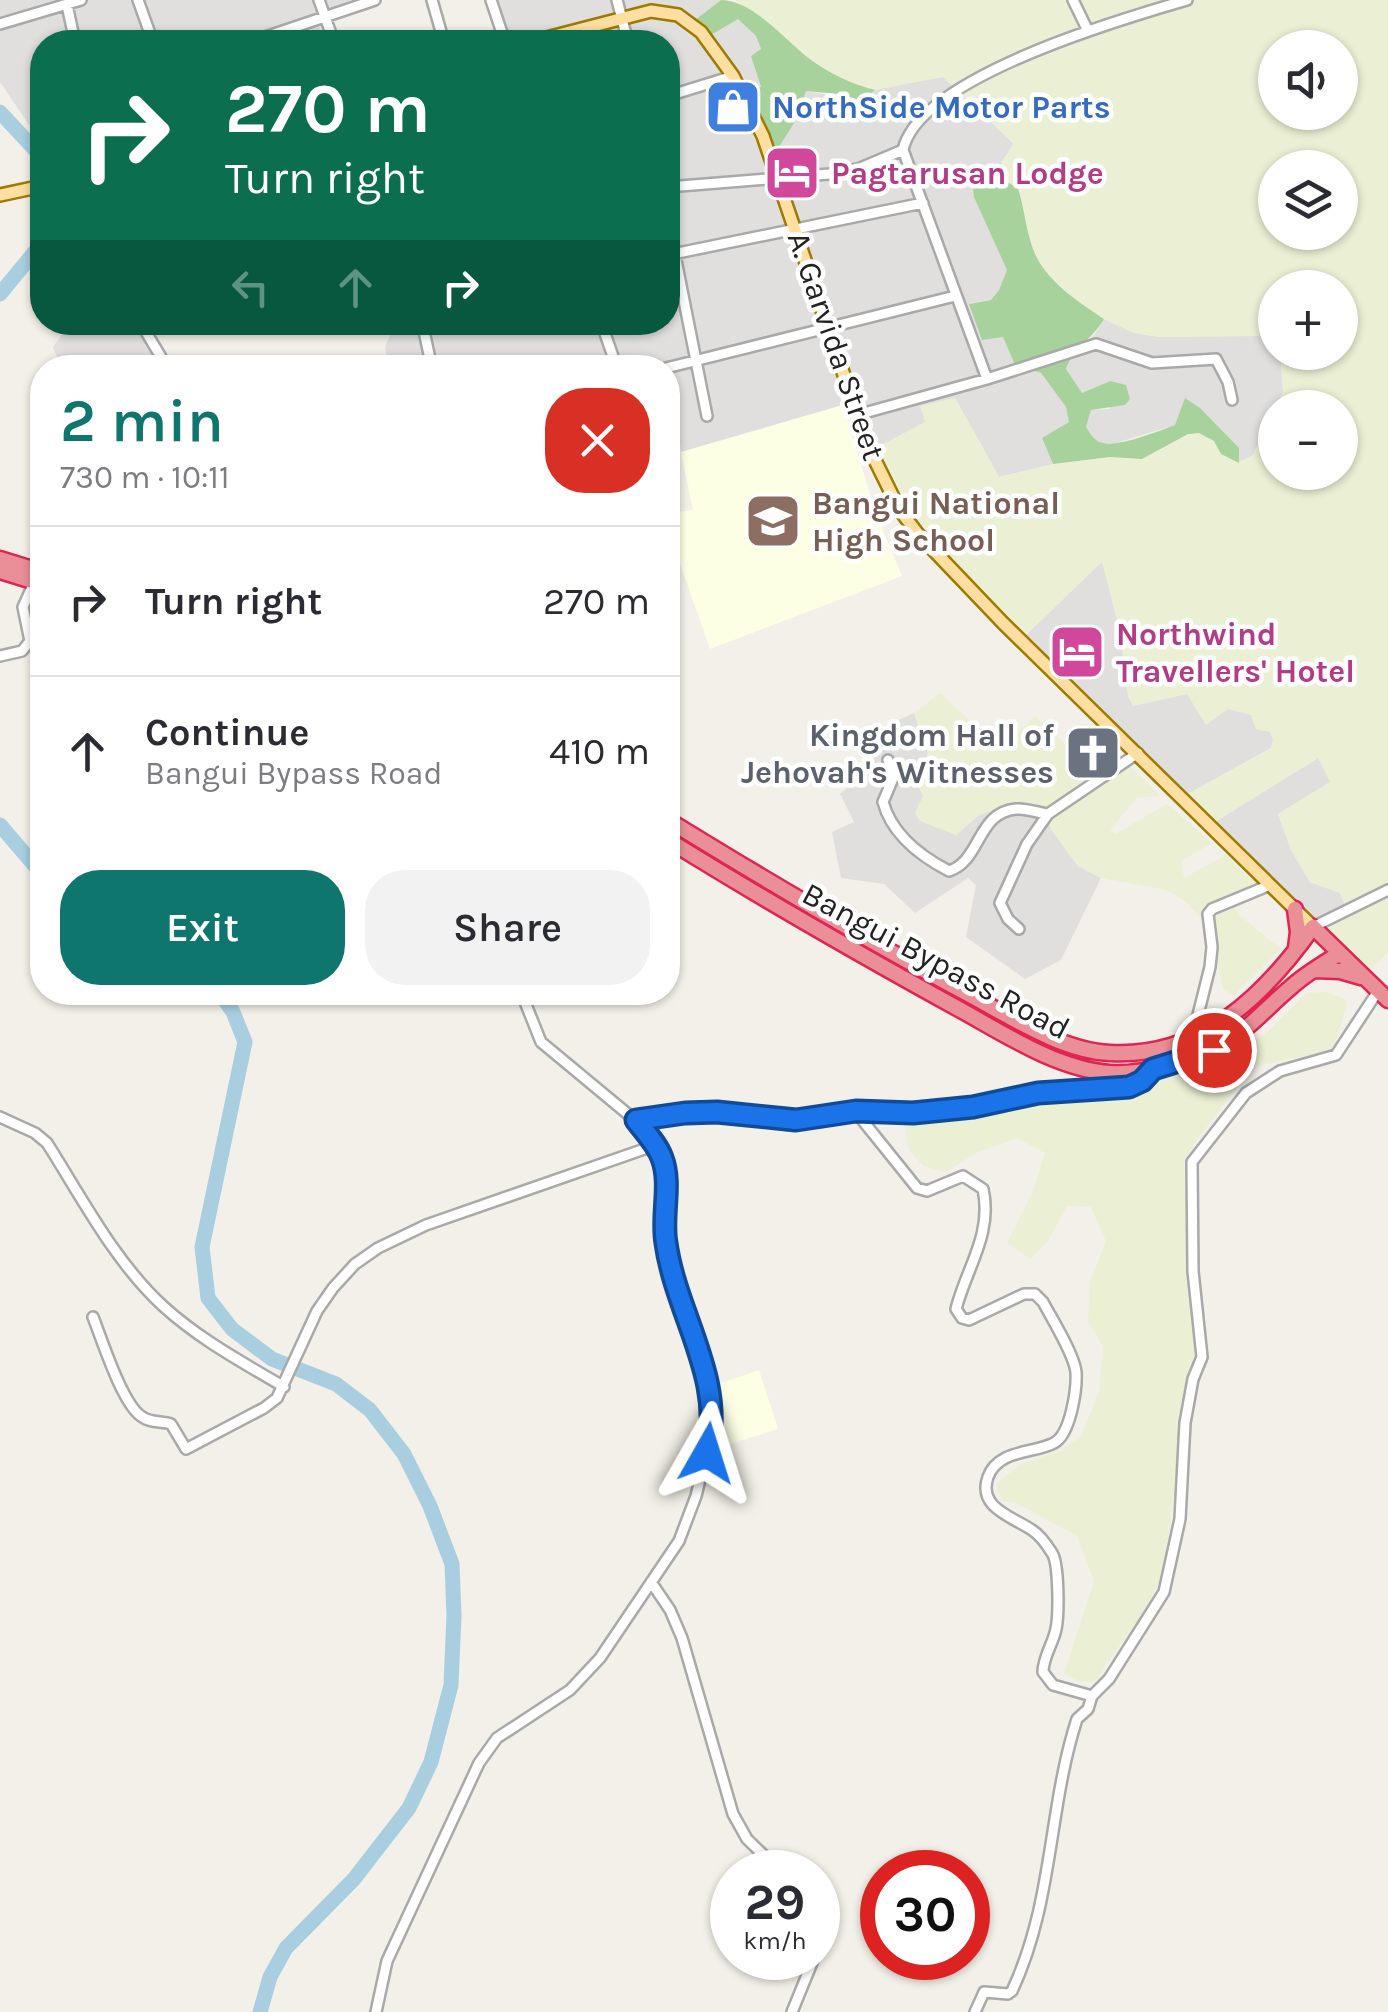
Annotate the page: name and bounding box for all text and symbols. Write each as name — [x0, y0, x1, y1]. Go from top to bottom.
map controls — [1258, 30, 1358, 490]
button: sound — [1258, 30, 1358, 130]
text: 270 m — [225, 68, 431, 150]
icon: right — [60, 70, 190, 200]
shop icon: NorthSide Motor Parts — [703, 77, 763, 137]
place label: NorthSide Motor Parts — [772, 89, 1111, 126]
hotel icon: Pagtarusan Lodge — [762, 143, 822, 203]
button: layers — [1258, 150, 1358, 250]
text: Turn right — [225, 152, 425, 204]
place label: Pagtarusan Lodge — [831, 155, 1104, 192]
street label: A. Garvida Street — [780, 227, 892, 465]
icon: left — [223, 260, 278, 315]
icon: ahead — [328, 260, 383, 315]
icon: right — [433, 260, 488, 315]
button: + — [1258, 270, 1358, 370]
text: 2 min — [60, 386, 224, 456]
button: close — [545, 388, 650, 493]
button: − — [1258, 390, 1358, 490]
text: 730 m · 10:11 — [60, 459, 229, 496]
place label: Bangui National High School — [812, 485, 1060, 559]
school or university icon: Bangui National High School — [743, 491, 803, 551]
icon: right — [60, 574, 115, 629]
text: Turn right — [145, 579, 322, 624]
text: 270 m — [543, 579, 650, 624]
place label: Northwind Travellers' Hotel — [1116, 616, 1355, 690]
hotel icon: Northwind Travellers' Hotel — [1047, 622, 1107, 682]
text: Continue — [145, 710, 309, 755]
place label: Kingdom Hall of Jehovah's Witnesses — [741, 717, 1054, 791]
church icon: Kingdom Hall of Jehovah's Witnesses — [1063, 723, 1123, 783]
icon: ahead — [60, 724, 115, 779]
text: 410 m — [549, 729, 650, 774]
text: Bangui Bypass Road — [145, 755, 442, 792]
button: Exit — [60, 870, 345, 985]
button: Share — [365, 870, 650, 985]
street label: Bangui Bypass Road — [796, 875, 1076, 1047]
pin — [1172, 1008, 1257, 1093]
icon: arrive — [1187, 1023, 1242, 1078]
position arrow — [655, 1401, 759, 1505]
speed limit sign: 30 — [860, 1850, 990, 1980]
text: 29 — [745, 1873, 805, 1932]
text: km/h — [743, 1926, 807, 1955]

